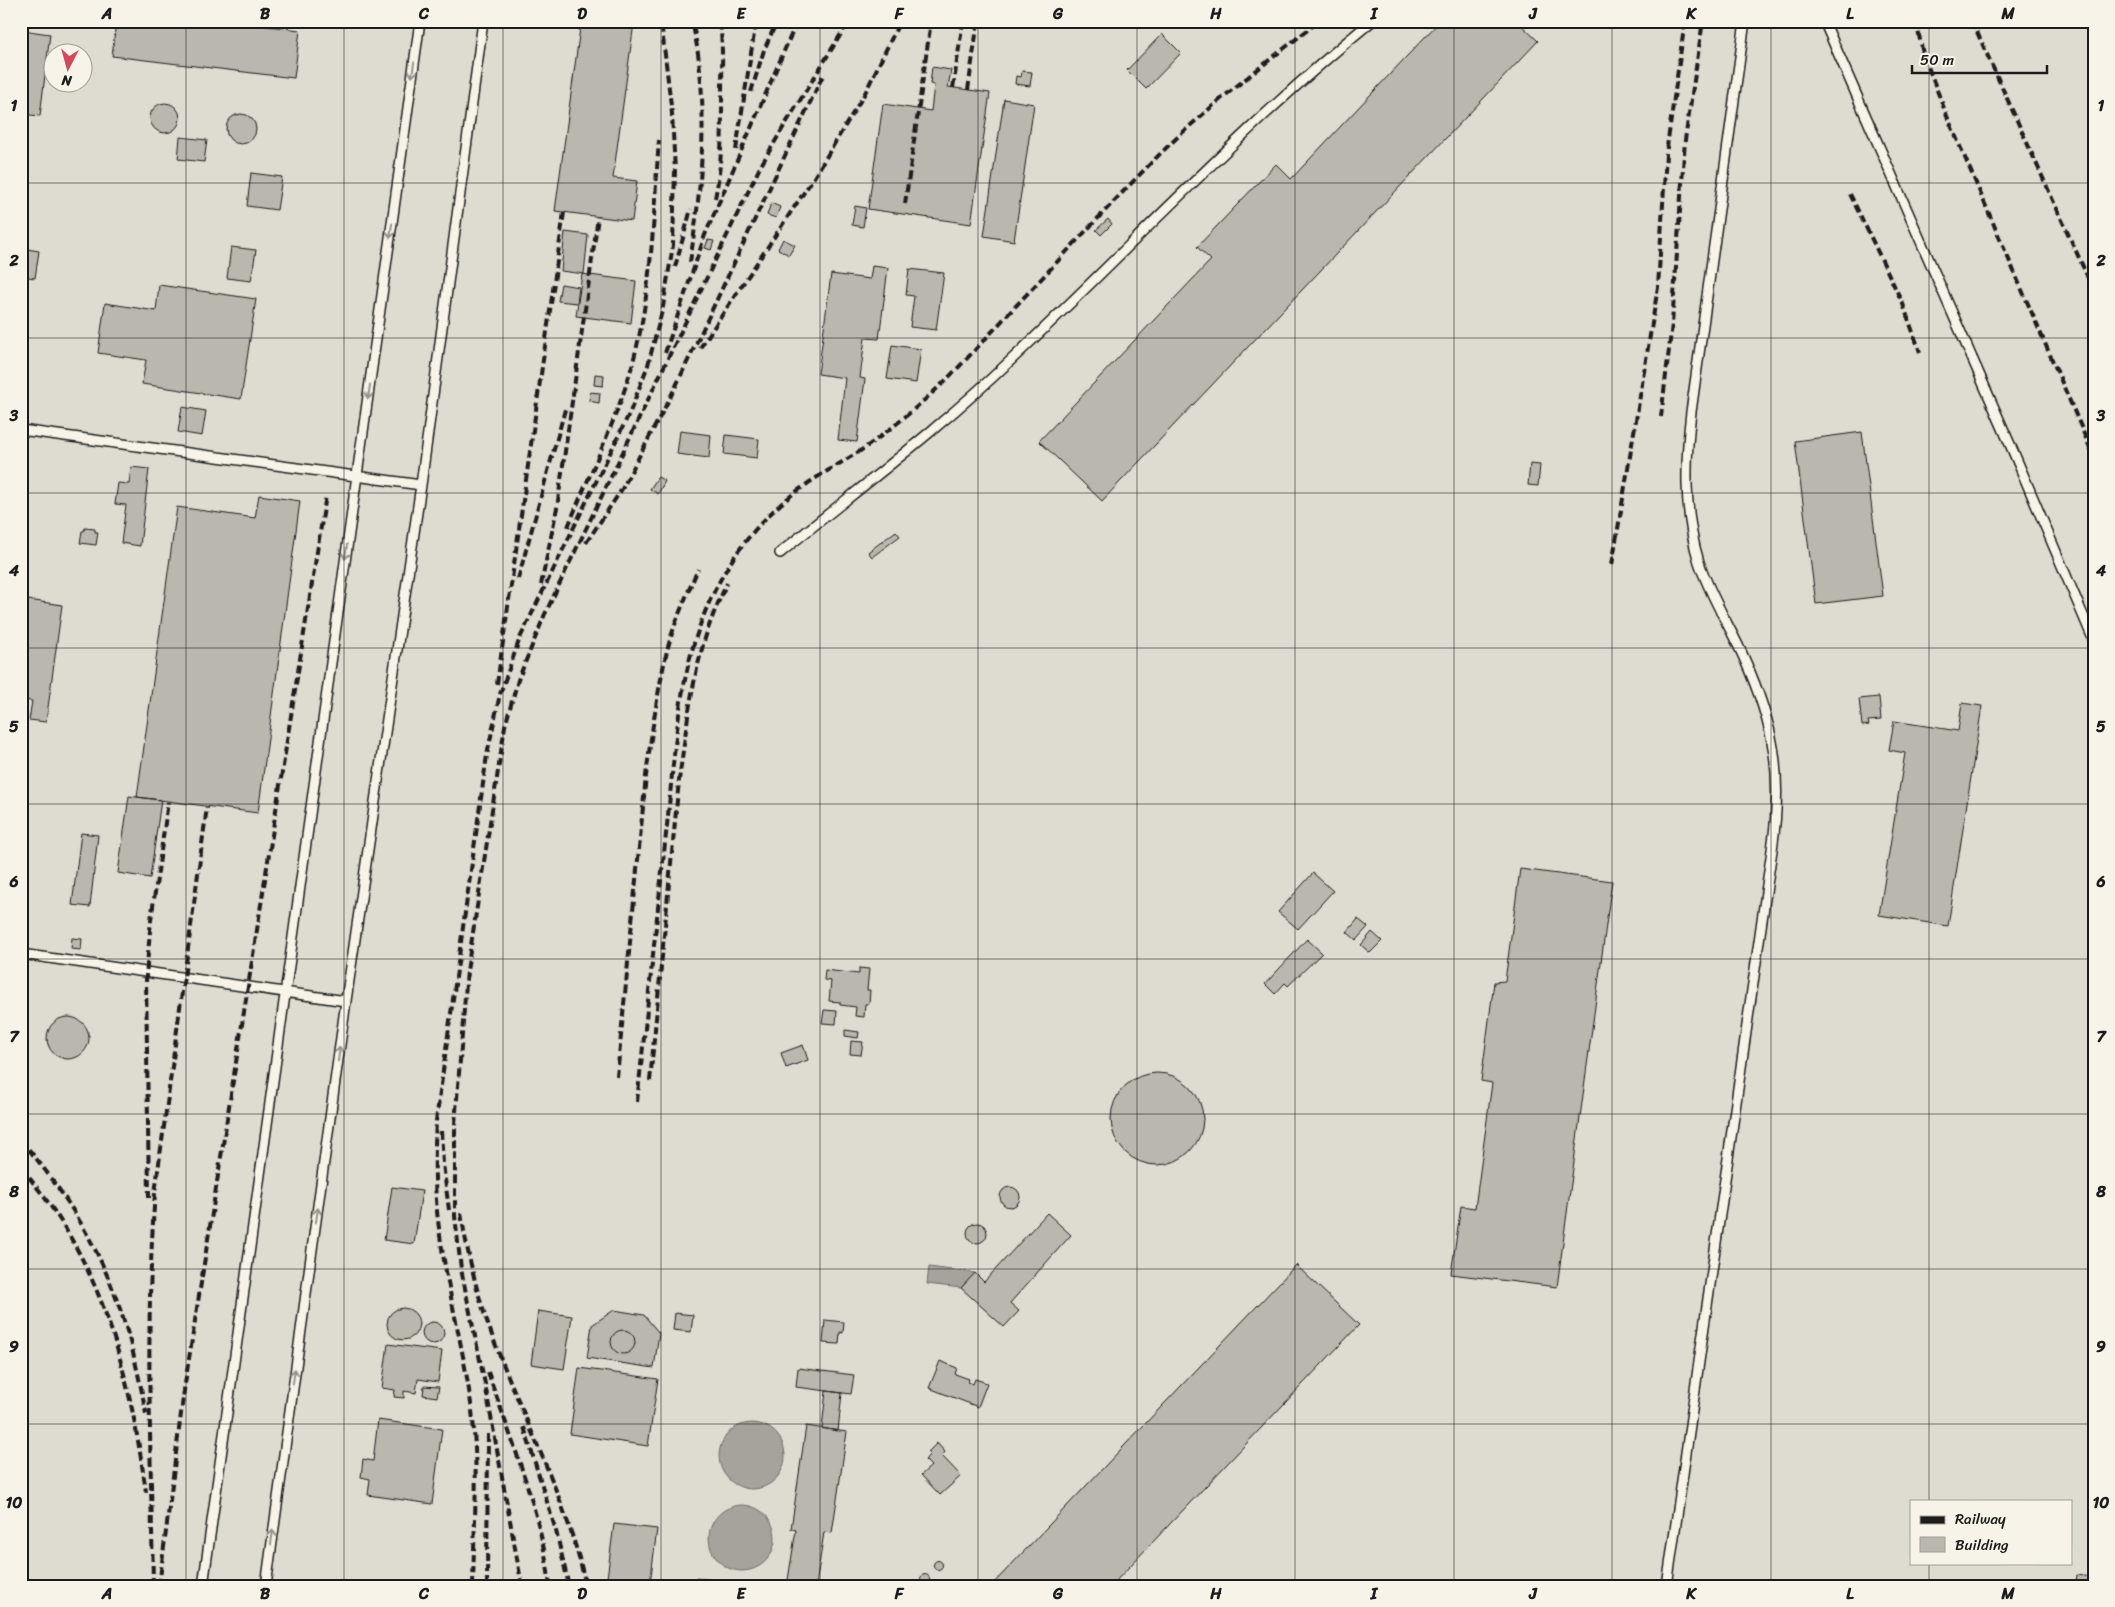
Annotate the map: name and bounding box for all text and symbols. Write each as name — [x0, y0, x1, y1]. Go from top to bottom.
text: A — [101, 0, 112, 28]
text: B — [260, 0, 271, 28]
text: C — [418, 0, 430, 28]
text: D — [577, 0, 587, 28]
text: E — [737, 0, 747, 28]
text: F — [894, 0, 905, 28]
text: G — [1052, 0, 1064, 28]
text: H — [1209, 0, 1222, 28]
text: I — [1370, 0, 1379, 28]
text: J — [1528, 0, 1538, 28]
text: K — [1685, 0, 1697, 28]
text: L — [1846, 0, 1854, 28]
text: M — [2000, 0, 2015, 28]
north arrow — [42, 42, 92, 92]
scale bar — [1912, 42, 2048, 74]
text: 50 m — [1920, 47, 1955, 73]
one-way arrow — [408, 61, 418, 77]
text: N — [60, 67, 74, 93]
text: 1 — [11, 91, 18, 120]
text: 1 — [2098, 91, 2105, 120]
one-way arrow — [386, 222, 396, 238]
text: 2 — [8, 246, 19, 275]
text: 2 — [2095, 246, 2106, 275]
one-way arrow — [364, 383, 374, 399]
text: 3 — [9, 401, 19, 430]
text: 3 — [2096, 401, 2106, 430]
one-way arrow — [341, 544, 351, 560]
text: 4 — [8, 556, 19, 585]
text: 4 — [2095, 556, 2106, 585]
text: 5 — [9, 712, 19, 741]
text: 5 — [2096, 712, 2106, 741]
text: 6 — [8, 867, 19, 896]
text: 6 — [2095, 867, 2106, 896]
text: 7 — [9, 1022, 20, 1051]
text: 7 — [2096, 1022, 2107, 1051]
one-way arrow — [334, 1047, 344, 1063]
text: 8 — [8, 1177, 19, 1206]
text: 8 — [2095, 1177, 2106, 1206]
one-way arrow — [312, 1208, 322, 1224]
text: 9 — [9, 1332, 19, 1361]
text: 9 — [2096, 1332, 2106, 1361]
one-way arrow — [290, 1369, 300, 1385]
text: 10 — [6, 1488, 22, 1517]
text: 10 — [2093, 1488, 2109, 1517]
legend — [1910, 1500, 2072, 1564]
text: Railway — [1955, 1506, 2006, 1532]
one-way arrow — [268, 1530, 278, 1546]
text: Building — [1955, 1532, 2009, 1558]
text: A — [101, 1579, 112, 1607]
text: B — [260, 1579, 271, 1607]
text: C — [418, 1579, 430, 1607]
text: D — [577, 1579, 587, 1607]
text: E — [737, 1579, 747, 1607]
text: F — [894, 1579, 905, 1607]
text: G — [1052, 1579, 1064, 1607]
text: H — [1209, 1579, 1222, 1607]
text: I — [1370, 1579, 1379, 1607]
text: J — [1528, 1579, 1538, 1607]
text: K — [1685, 1579, 1697, 1607]
text: L — [1846, 1579, 1854, 1607]
text: M — [2000, 1579, 2015, 1607]

